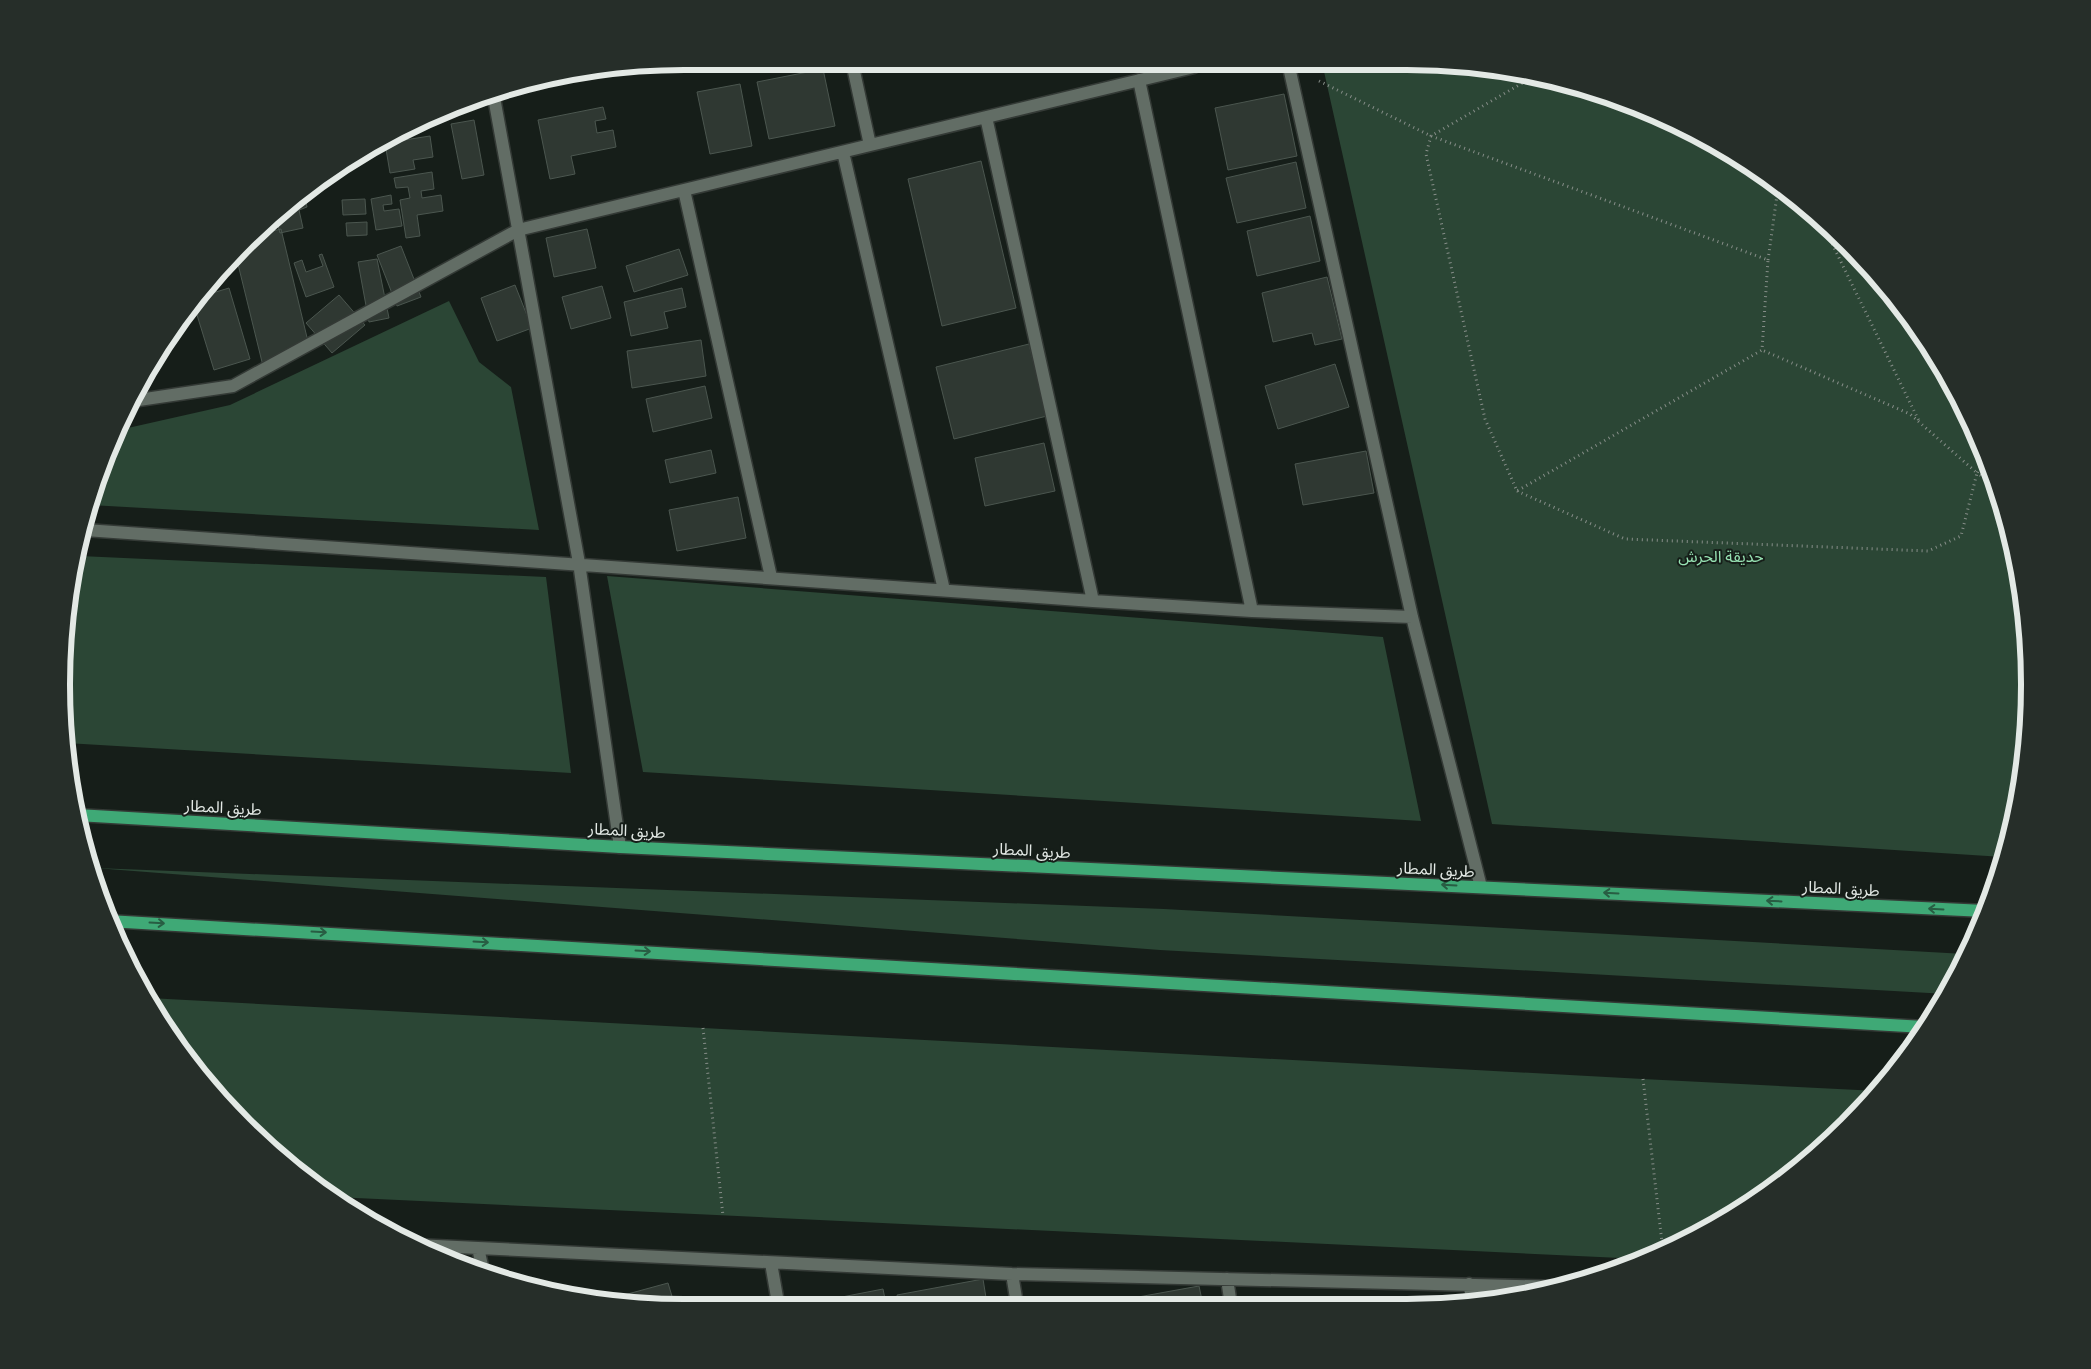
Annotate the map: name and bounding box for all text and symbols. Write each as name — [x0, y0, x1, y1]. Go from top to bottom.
park label: حديقة الحرش — [1678, 547, 1764, 566]
street label: طريق المطار — [183, 796, 262, 820]
street label: طريق المطار — [587, 819, 666, 843]
street label: طريق المطار — [992, 839, 1071, 863]
street label: طريق المطار — [1396, 858, 1475, 882]
street label: طريق المطار — [1801, 877, 1880, 901]
one-way arrow — [1441, 881, 1457, 890]
one-way arrow — [1604, 889, 1620, 898]
one-way arrow — [1766, 896, 1782, 906]
one-way arrow — [1928, 904, 1944, 913]
one-way arrow — [149, 918, 165, 927]
one-way arrow — [311, 928, 327, 937]
one-way arrow — [473, 937, 489, 946]
one-way arrow — [635, 947, 651, 956]

